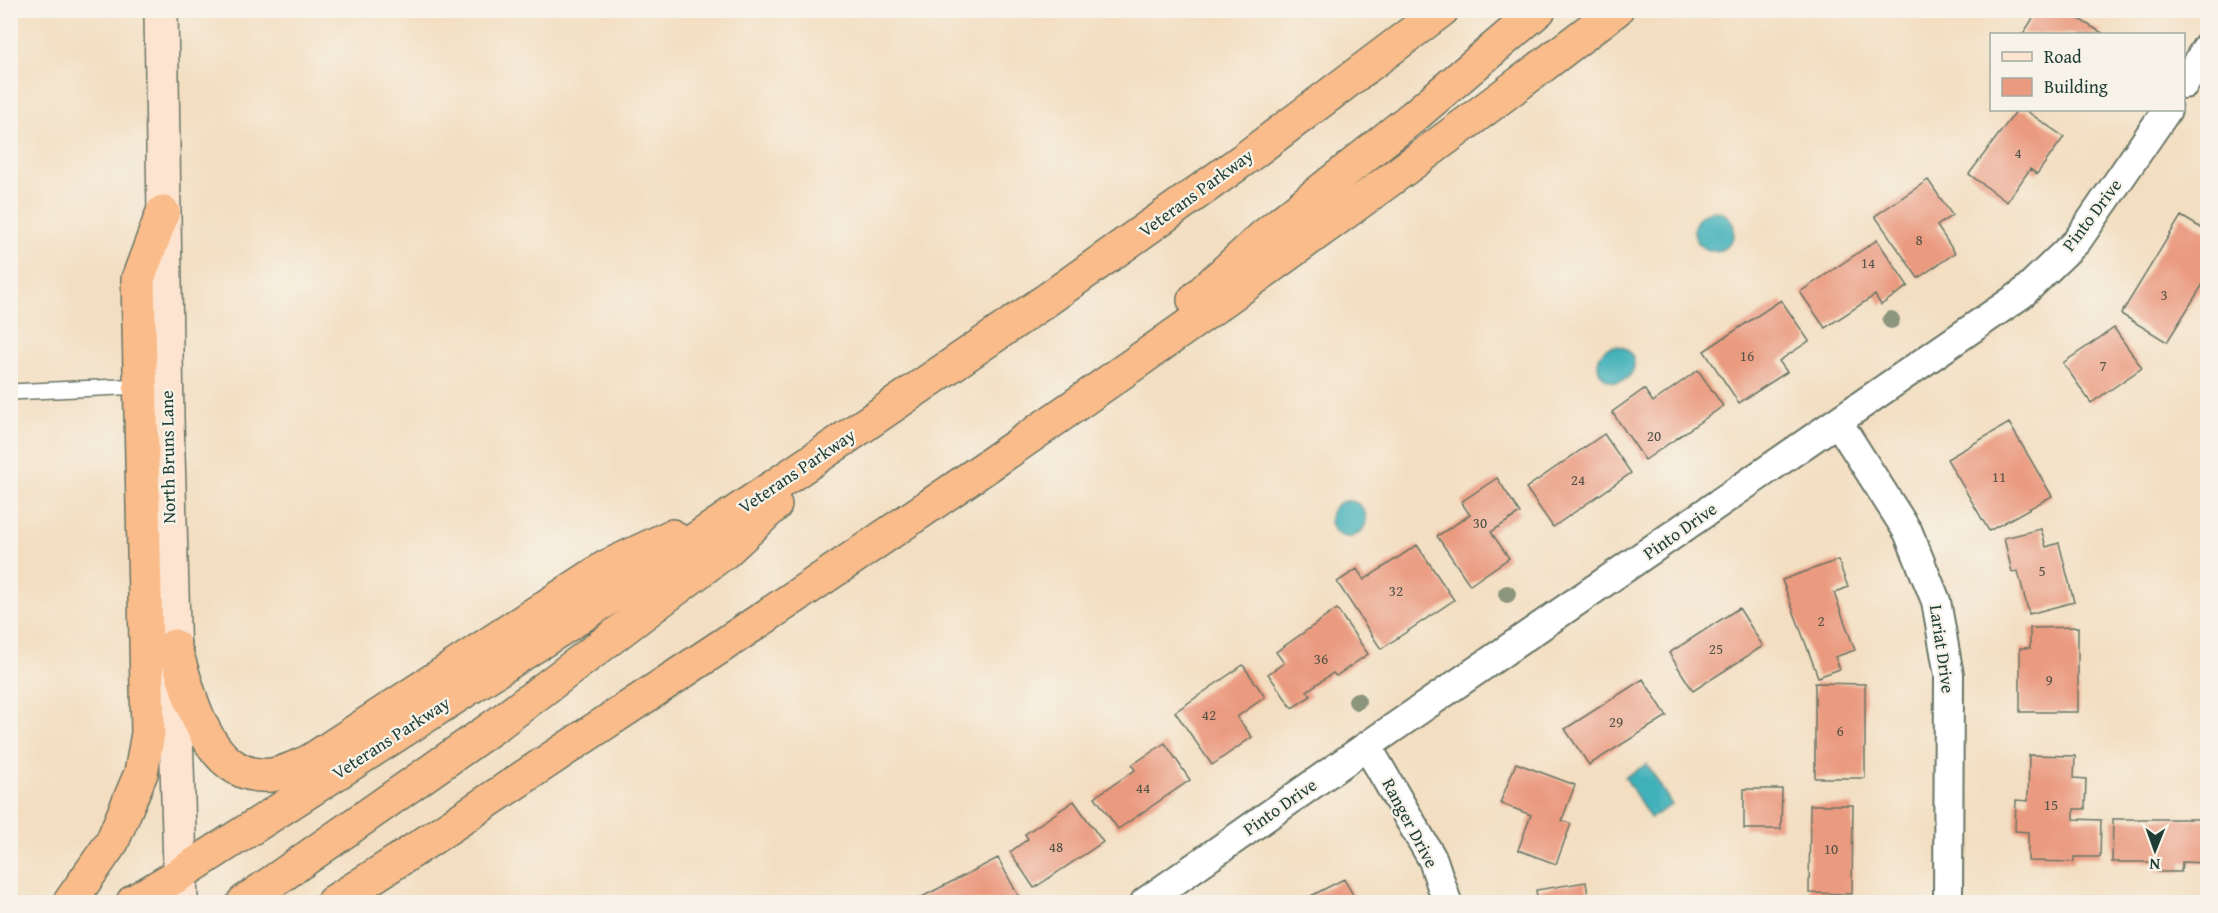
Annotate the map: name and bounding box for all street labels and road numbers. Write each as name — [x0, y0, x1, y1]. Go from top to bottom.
street label: Veterans Parkway — [1133, 142, 1259, 243]
street label: Pinto Drive — [2055, 173, 2128, 257]
street label: North Bruns Lane — [153, 390, 182, 524]
street label: Veterans Parkway — [733, 421, 861, 520]
street label: Pinto Drive — [1637, 495, 1722, 566]
street label: Lariat Drive — [1923, 603, 1962, 695]
street label: Veterans Parkway — [326, 689, 455, 786]
street label: Pinto Drive — [1237, 771, 1322, 842]
street label: Ranger Drive — [1375, 773, 1445, 872]

